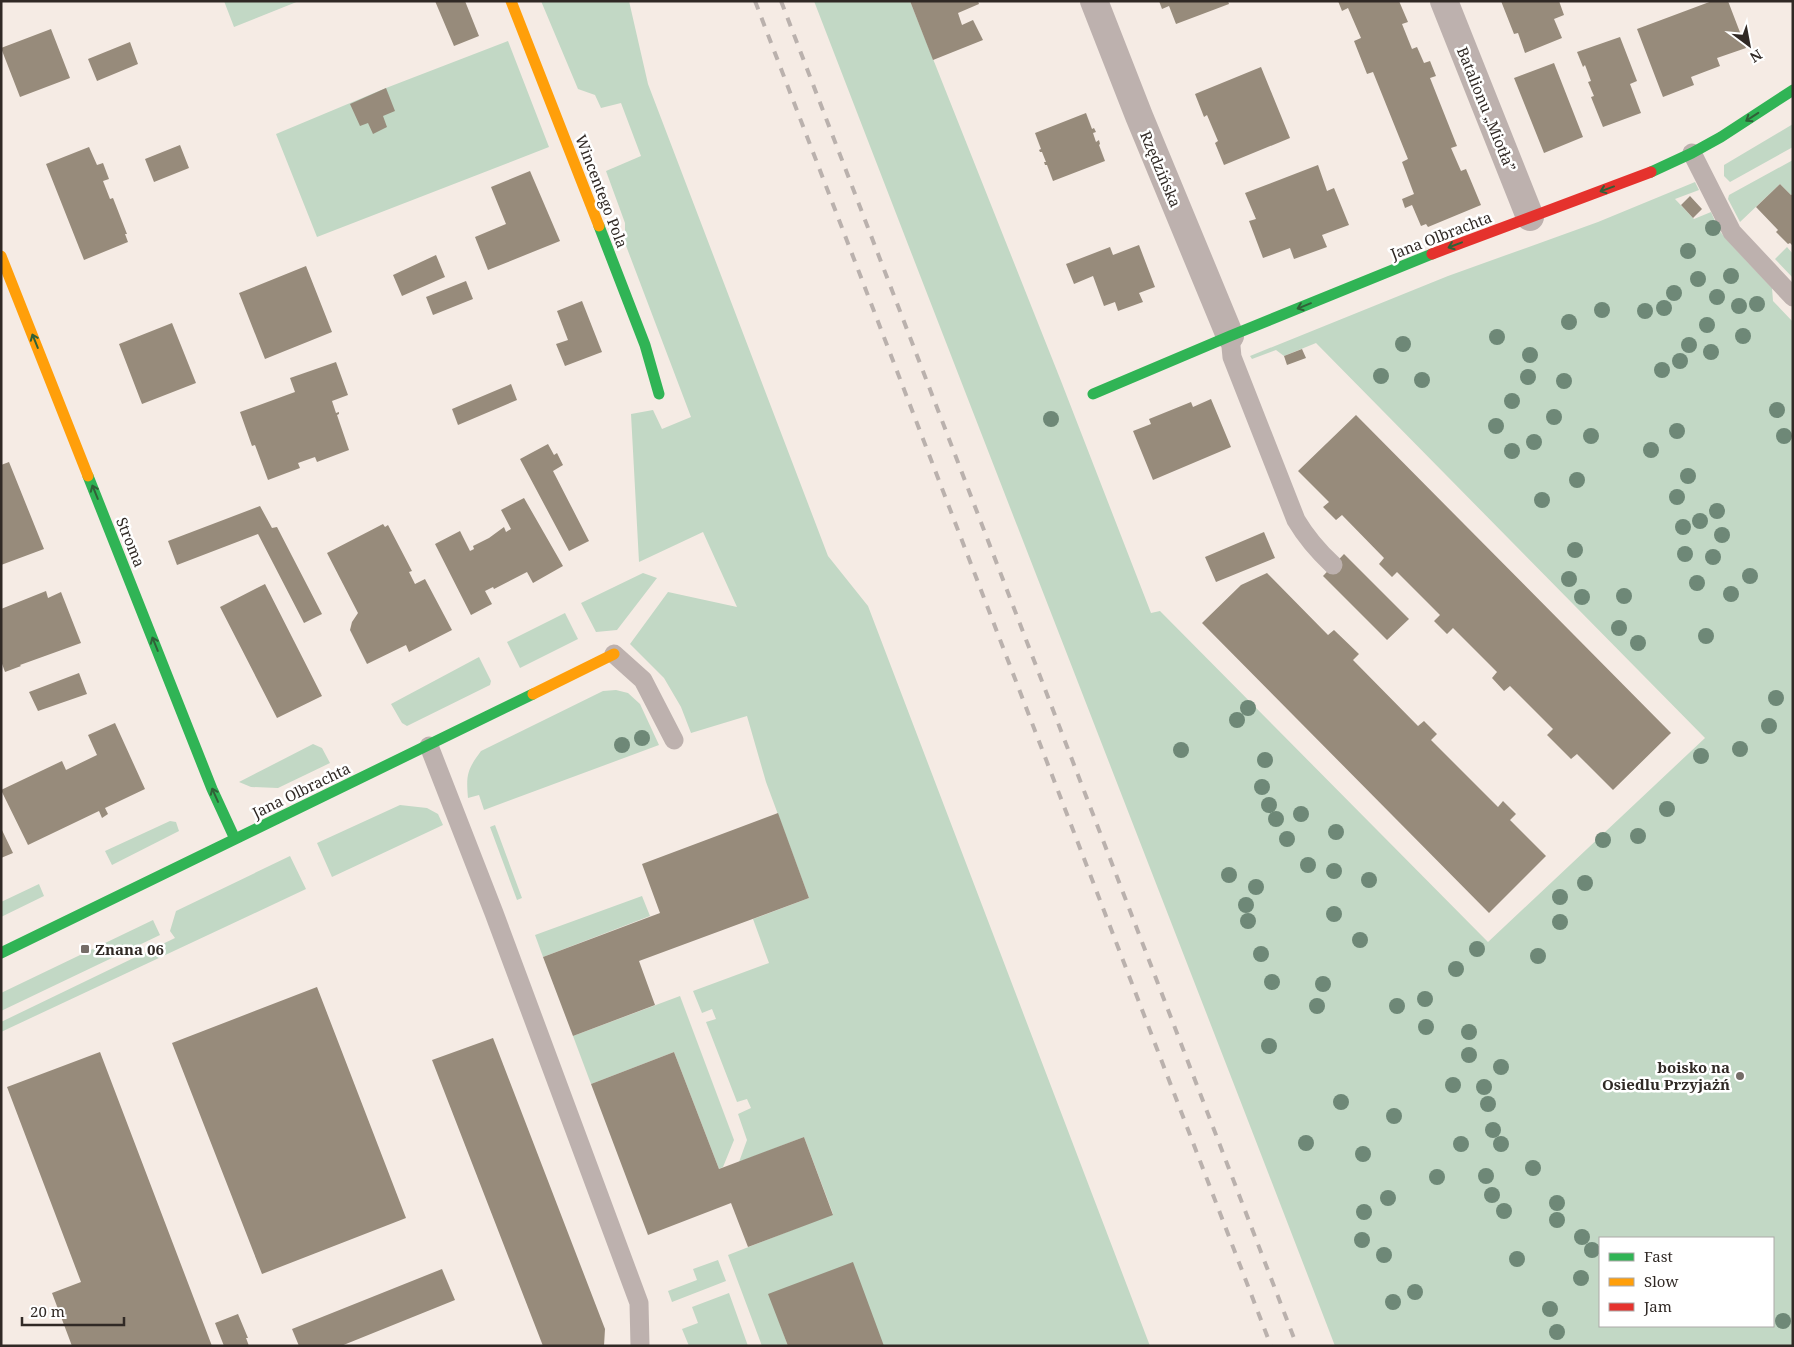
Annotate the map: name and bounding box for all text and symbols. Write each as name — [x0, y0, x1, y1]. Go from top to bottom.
north arrow — [1724, 20, 1774, 70]
street label: Batalionu „Miotła” — [1453, 44, 1521, 174]
text: N — [1746, 45, 1766, 67]
one-way arrow — [1746, 112, 1760, 122]
street label: Rzędzińska — [1136, 128, 1186, 210]
street label: Wincentego Pola — [571, 131, 633, 251]
one-way arrow — [1600, 185, 1615, 194]
street label: Jana Olbrachta — [1387, 207, 1494, 264]
one-way arrow — [1447, 241, 1463, 250]
one-way arrow — [1297, 302, 1312, 311]
one-way arrow — [30, 334, 39, 350]
one-way arrow — [90, 485, 99, 501]
street label: Stroma — [112, 514, 150, 570]
one-way arrow — [150, 636, 159, 652]
street label: Jana Olbrachta — [248, 758, 353, 823]
one-way arrow — [209, 788, 219, 803]
place label: Znana 06 — [95, 939, 164, 959]
marker: Znana 06 — [79, 943, 91, 955]
place label: boisko na Osiedlu Przyjażń — [1602, 1057, 1730, 1094]
marker: boisko na Osiedlu Przyjażń — [1734, 1070, 1746, 1082]
legend — [1599, 1237, 1774, 1327]
text: Fast — [1644, 1246, 1673, 1266]
text: Slow — [1644, 1271, 1678, 1291]
scale bar — [22, 1294, 125, 1326]
text: Jam — [1643, 1296, 1672, 1316]
text: 20 m — [30, 1301, 65, 1321]

